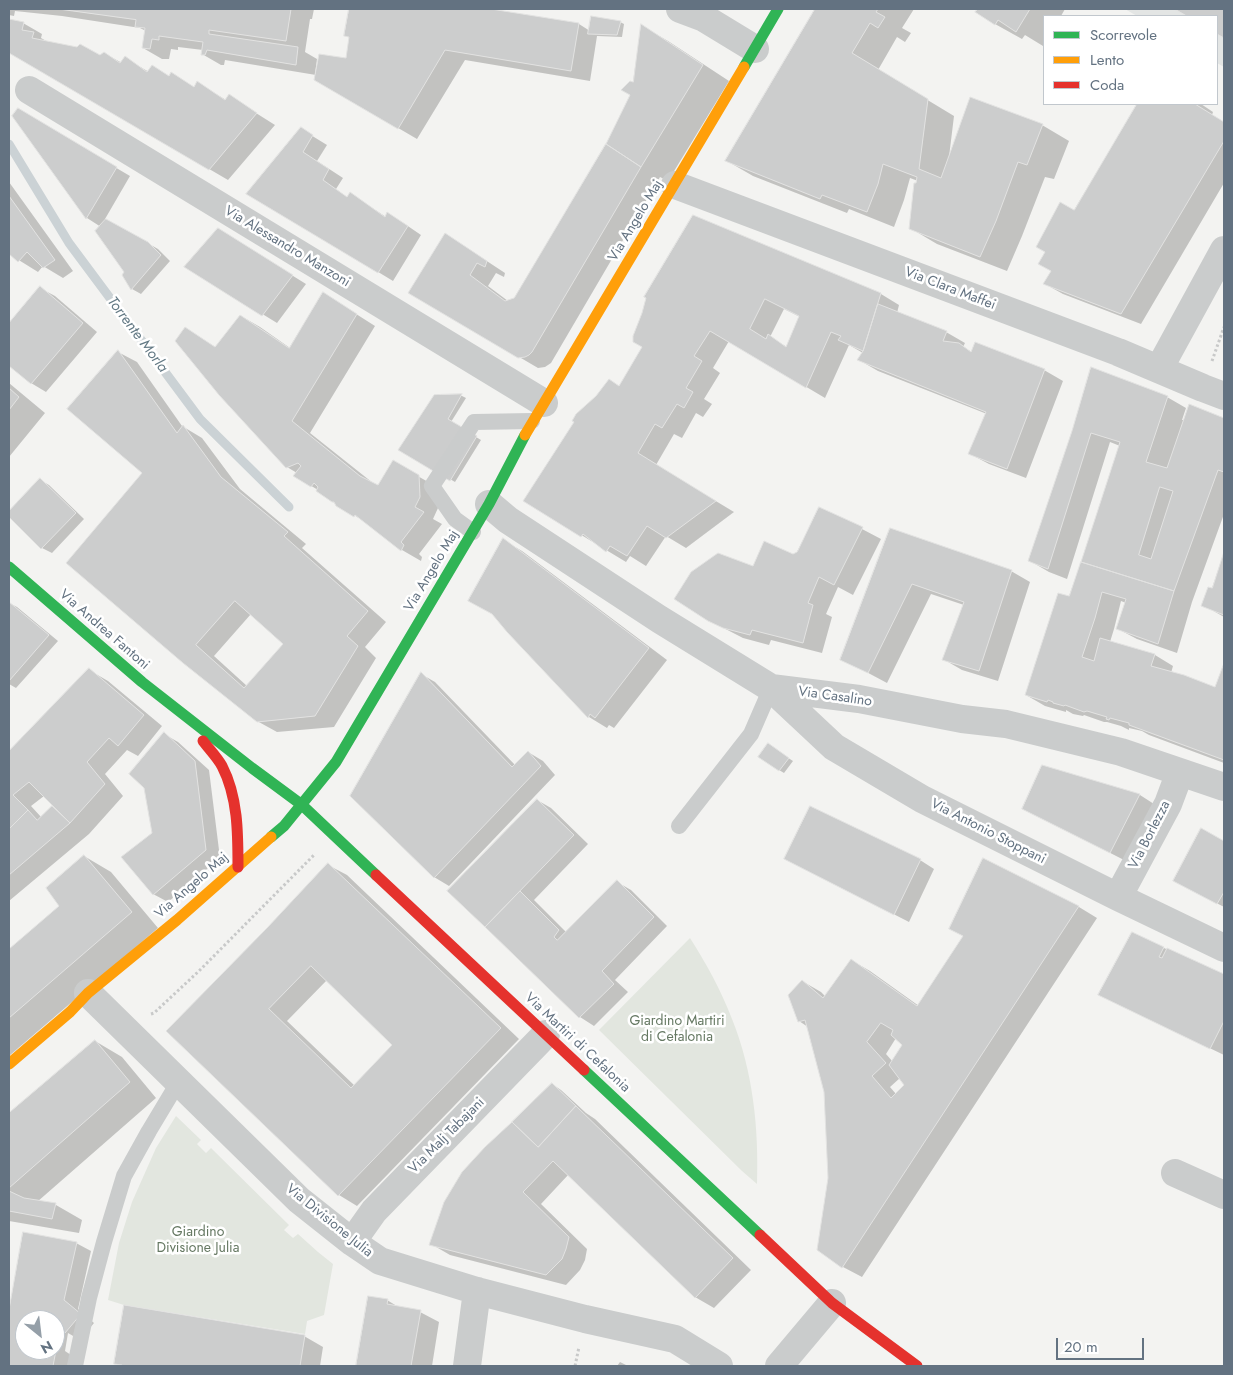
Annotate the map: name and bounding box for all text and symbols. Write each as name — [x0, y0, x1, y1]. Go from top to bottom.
legend — [1043, 15, 1218, 105]
text: Scorrevole — [1090, 24, 1157, 46]
text: Lento — [1090, 49, 1124, 71]
text: Coda — [1090, 74, 1124, 96]
street label: Via Angelo Maj — [605, 177, 667, 265]
street label: Via Alessandro Manzoni — [221, 203, 353, 291]
street label: Via Clara Maffei — [902, 264, 998, 314]
water label: Torrente Morla — [103, 294, 171, 376]
street label: Via Angelo Maj — [401, 527, 463, 615]
street label: Via Andrea Fantoni — [56, 586, 152, 674]
street label: Via Casalino — [797, 684, 873, 710]
street label: Via Antonio Stoppani — [928, 796, 1048, 868]
street label: Via Borlezza — [1126, 798, 1174, 872]
street label: Via Angelo Maj — [152, 849, 232, 923]
street label: Via Martiri di Cefalonia — [521, 990, 633, 1096]
park label: Giardino Martiri di Cefalonia — [629, 1014, 725, 1046]
street label: Via Malj Tabajani — [405, 1094, 489, 1178]
street label: Via Divisione Julia — [282, 1181, 376, 1261]
park label: Giardino Divisione Julia — [157, 1225, 239, 1258]
north arrow — [15, 1310, 65, 1360]
scale bar — [1058, 1328, 1146, 1360]
text: N — [37, 1336, 57, 1359]
text: 20 m — [1064, 1336, 1098, 1358]

